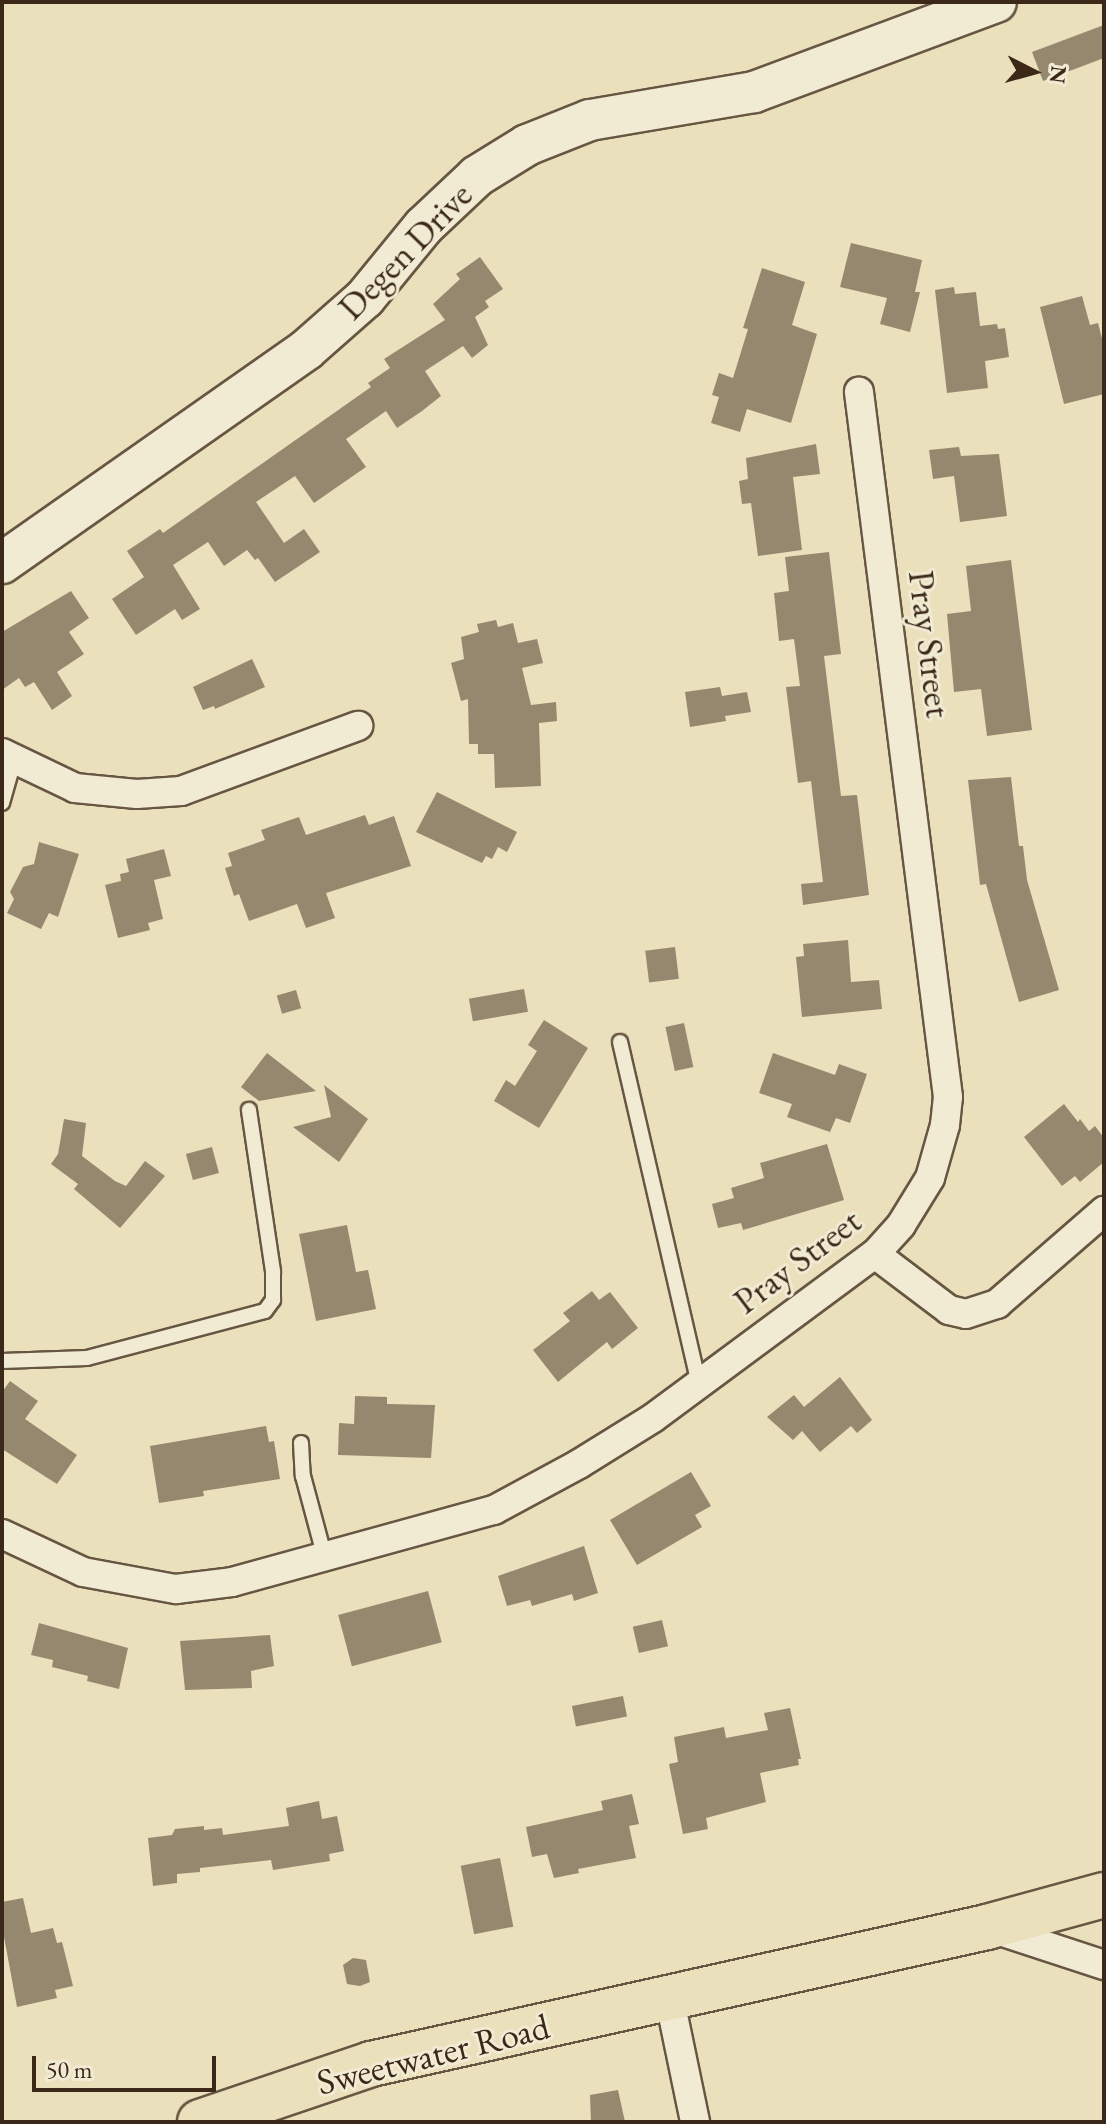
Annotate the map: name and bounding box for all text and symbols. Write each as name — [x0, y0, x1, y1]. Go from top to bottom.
north arrow — [994, 32, 1074, 112]
text: N — [1043, 64, 1074, 85]
street label: Degen Drive — [329, 173, 481, 329]
street label: Pray Street — [900, 568, 960, 720]
street label: Pray Street — [725, 1199, 869, 1323]
street label: Sweetwater Road — [312, 2004, 554, 2104]
scale bar — [36, 2040, 220, 2090]
text: 50 m — [46, 2054, 93, 2085]

